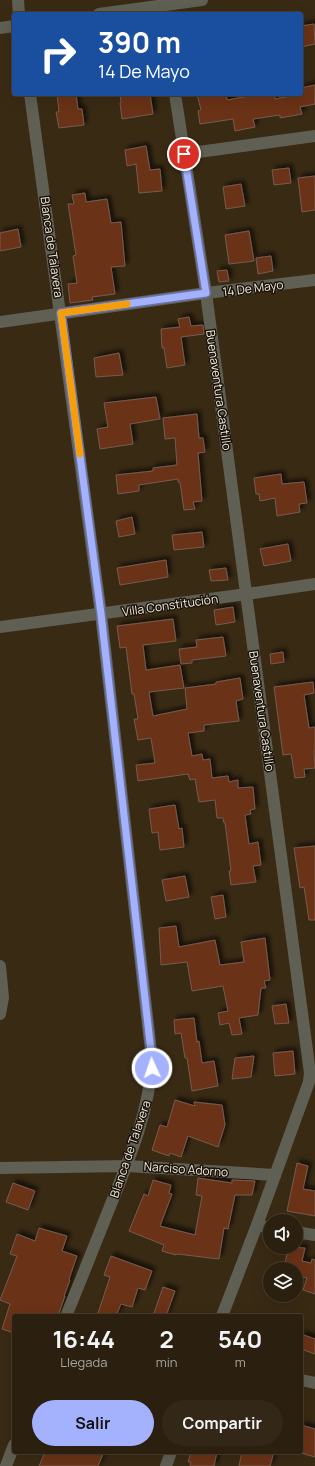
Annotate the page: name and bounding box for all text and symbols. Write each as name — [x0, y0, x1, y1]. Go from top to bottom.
text: 390 m — [98, 23, 181, 61]
icon: right — [32, 28, 84, 80]
text: 14 De Mayo — [98, 59, 190, 83]
pin — [167, 137, 201, 171]
icon: arrive — [173, 143, 195, 165]
street label: Blanca de Talavera — [36, 195, 68, 299]
street label: 14 De Mayo — [222, 276, 284, 300]
street label: Buenaventura Castillo — [202, 329, 236, 451]
street label: Villa Constitución — [121, 590, 219, 620]
street label: Buenaventura Castillo — [245, 650, 279, 772]
position arrow — [131, 1047, 173, 1089]
street label: Blanca de Talavera — [105, 1098, 155, 1200]
street label: Narciso Adorno — [143, 1158, 229, 1180]
map controls — [263, 1214, 303, 1302]
button: sound — [263, 1214, 303, 1254]
button: layers — [263, 1262, 303, 1302]
text: 16:44 — [53, 1322, 115, 1355]
text: 2 — [159, 1322, 174, 1355]
text: 540 — [218, 1322, 262, 1355]
text: Llegada — [60, 1353, 107, 1371]
text: min — [156, 1353, 177, 1371]
text: m — [235, 1353, 246, 1371]
button: Salir — [32, 1400, 154, 1446]
button: Compartir — [162, 1400, 283, 1446]

